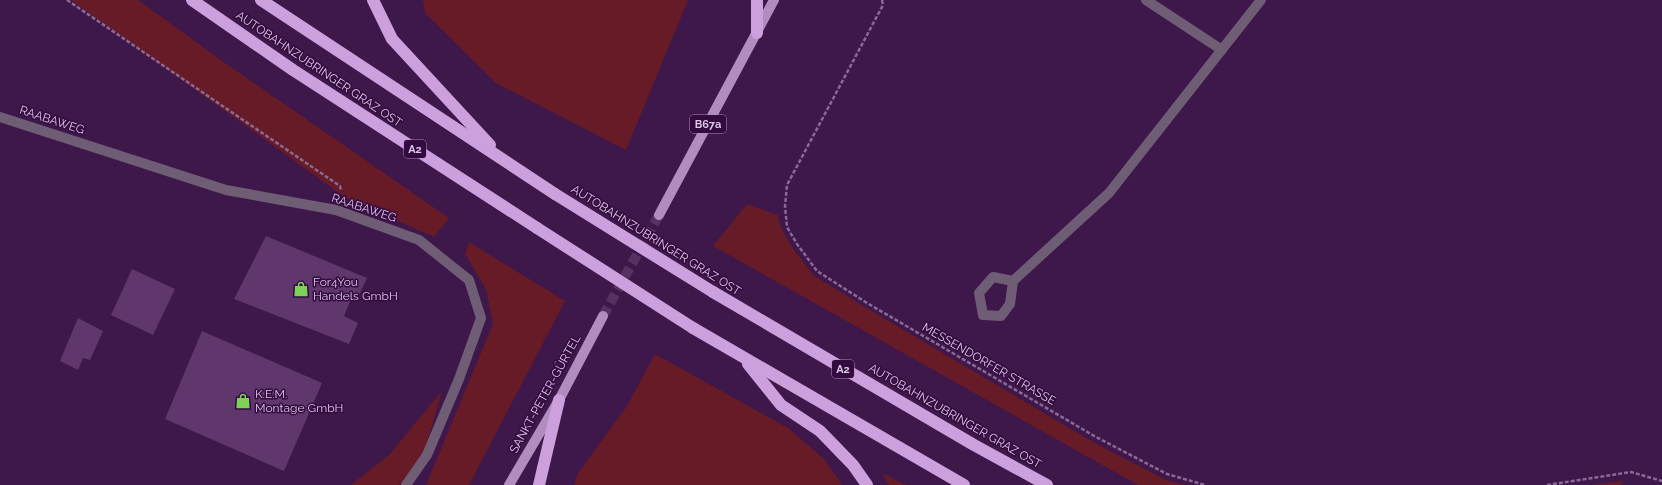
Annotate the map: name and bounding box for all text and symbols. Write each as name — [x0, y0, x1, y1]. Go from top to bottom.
street label: AUTOBAHNZUBRINGER GRAZ OST — [233, 8, 405, 130]
street label: RAABAWEG — [18, 103, 86, 137]
road number: B67a — [690, 115, 726, 133]
road number: A2 — [404, 140, 426, 158]
street label: AUTOBAHNZUBRINGER GRAZ OST — [569, 182, 744, 299]
street label: RAABAWEG — [330, 191, 398, 225]
place label: For4You Handels GmbH — [313, 275, 398, 303]
shop icon: For4You Handels GmbH — [292, 280, 310, 298]
street label: MESSENDORFER STRASSE — [920, 320, 1058, 408]
street label: SANKT-PETER-GÜRTEL — [507, 332, 583, 456]
road number: A2 — [832, 360, 854, 378]
street label: AUTOBAHNZUBRINGER GRAZ OST — [866, 361, 1044, 472]
place label: K.E.M. Montage GmbH — [255, 387, 343, 415]
shop icon: K.E.M. Montage GmbH — [234, 392, 252, 410]

